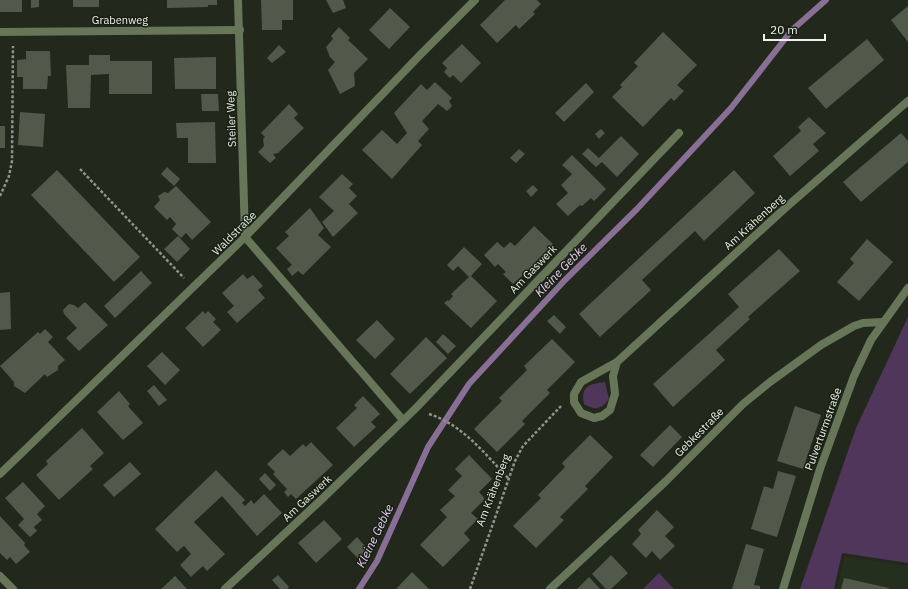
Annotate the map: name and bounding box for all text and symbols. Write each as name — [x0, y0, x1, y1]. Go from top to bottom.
street label: Grabenweg — [92, 13, 148, 27]
scale bar — [764, 16, 825, 42]
text: 20 m — [770, 22, 798, 37]
street label: Steiler Weg — [223, 91, 239, 147]
street label: Am Krähenberg — [721, 191, 787, 253]
street label: Waldstraße — [209, 208, 259, 258]
water label: Kleine Gebke — [531, 240, 590, 300]
street label: Am Gaswerk — [506, 242, 560, 296]
street label: Pulverturmstraße — [802, 386, 844, 472]
street label: Gebkestraße — [671, 404, 727, 460]
street label: Am Krähenberg — [473, 452, 513, 528]
street label: Am Gaswerk — [279, 472, 335, 524]
water label: Kleine Gebke — [353, 502, 396, 570]

